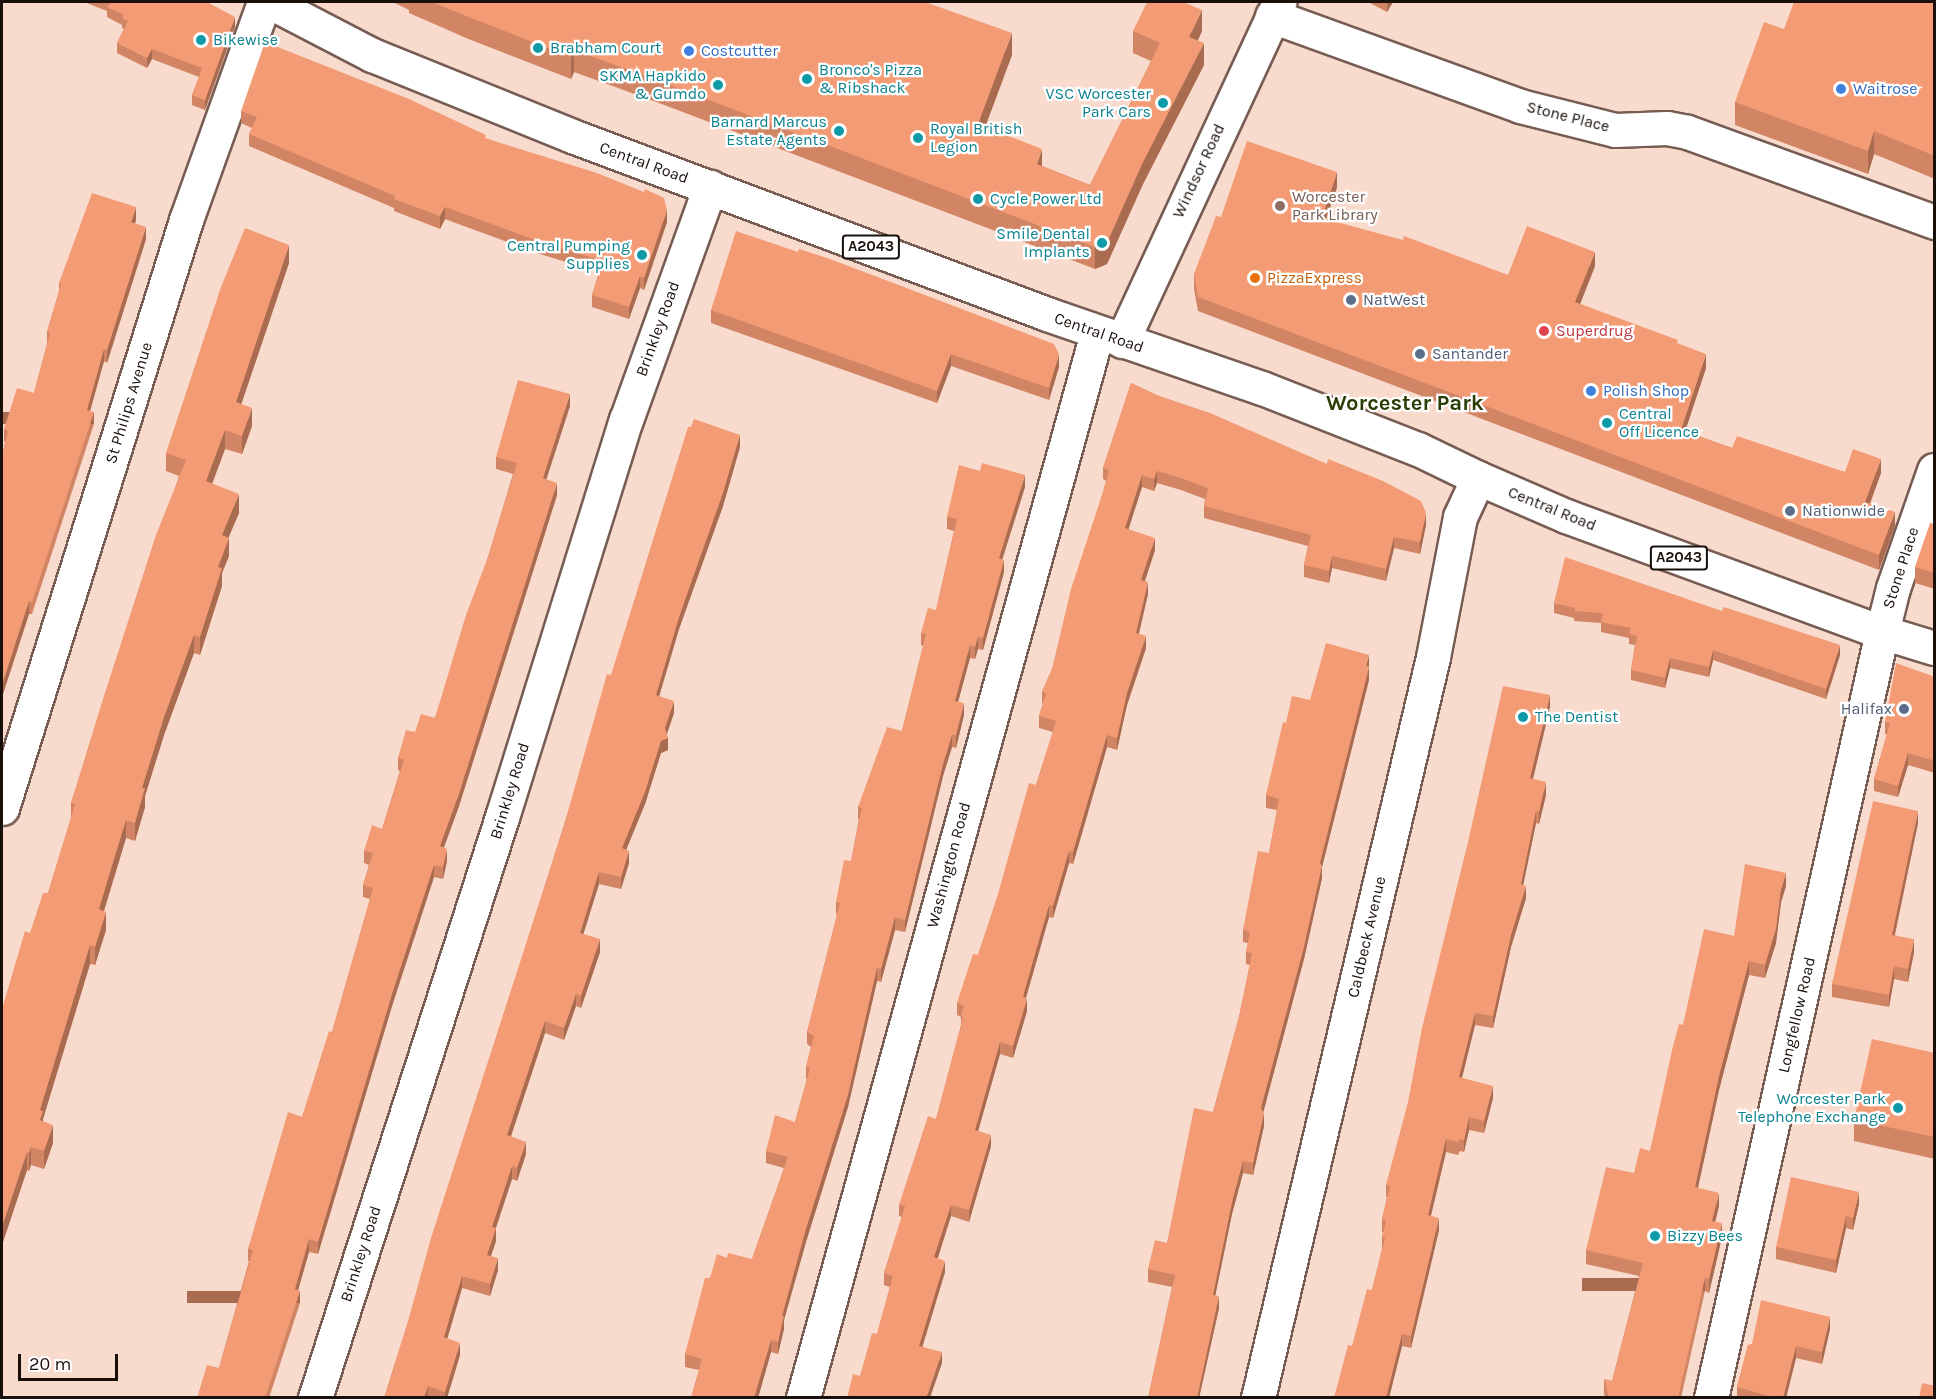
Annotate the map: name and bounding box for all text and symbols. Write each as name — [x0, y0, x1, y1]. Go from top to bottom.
place label: Bikewise — [213, 30, 278, 50]
marker: Bikewise — [194, 33, 208, 47]
place label: Brabham Court — [550, 38, 661, 58]
marker: Brabham Court — [531, 41, 545, 55]
place label: Costcutter — [701, 41, 778, 61]
marker: Costcutter — [682, 44, 696, 58]
place label: Bronco's Pizza & Ribshack — [819, 60, 922, 98]
place label: SKMA Hapkido & Gumdo — [599, 66, 706, 104]
marker: Bronco's Pizza & Ribshack — [800, 72, 814, 86]
marker: SKMA Hapkido & Gumdo — [711, 78, 725, 92]
place label: Waitrose — [1853, 79, 1918, 99]
marker: Waitrose — [1834, 82, 1848, 96]
place label: VSC Worcester Park Cars — [1046, 84, 1151, 122]
marker: VSC Worcester Park Cars — [1156, 96, 1170, 110]
street label: Stone Place — [1525, 97, 1611, 137]
place label: Barnard Marcus Estate Agents — [710, 112, 827, 150]
place label: Royal British Legion — [930, 119, 1022, 157]
street label: Windsor Road — [1169, 121, 1229, 221]
marker: Barnard Marcus Estate Agents — [832, 124, 846, 138]
marker: Royal British Legion — [911, 131, 925, 145]
street label: Central Road — [597, 138, 691, 188]
place label: Worcester Park Library — [1292, 187, 1378, 225]
place label: Cycle Power Ltd — [990, 189, 1102, 209]
marker: Cycle Power Ltd — [971, 192, 985, 206]
marker: Worcester Park Library — [1273, 199, 1287, 213]
place label: Smile Dental Implants — [996, 224, 1090, 262]
road number: A2043 — [841, 235, 901, 259]
place label: Central Pumping Supplies — [507, 236, 630, 274]
marker: Smile Dental Implants — [1095, 236, 1109, 250]
marker: Central Pumping Supplies — [635, 248, 649, 262]
place label: PizzaExpress — [1267, 268, 1362, 288]
marker: PizzaExpress — [1248, 271, 1262, 285]
street label: Brinkley Road — [632, 279, 684, 379]
place label: NatWest — [1363, 290, 1425, 310]
marker: NatWest — [1344, 293, 1358, 307]
street label: Central Road — [1052, 309, 1146, 357]
place label: Superdrug — [1556, 321, 1633, 341]
marker: Superdrug — [1537, 324, 1551, 338]
street label: St Philips Avenue — [101, 340, 157, 466]
place label: Santander — [1432, 344, 1508, 364]
marker: Santander — [1413, 347, 1427, 361]
place label: Polish Shop — [1603, 381, 1689, 401]
marker: Polish Shop — [1584, 384, 1598, 398]
district label: Worcester Park — [1326, 391, 1484, 417]
place label: Central Off Licence — [1619, 404, 1699, 442]
marker: Central Off Licence — [1600, 416, 1614, 430]
street label: Central Road — [1505, 483, 1599, 535]
place label: Nationwide — [1802, 501, 1885, 521]
marker: Nationwide — [1783, 504, 1797, 518]
street label: Stone Place — [1879, 525, 1923, 611]
road number: A2043 — [1649, 546, 1709, 570]
place label: Halifax — [1841, 699, 1892, 719]
marker: Halifax — [1897, 702, 1911, 716]
place label: The Dentist — [1535, 707, 1618, 727]
marker: The Dentist — [1516, 710, 1530, 724]
street label: Brinkley Road — [486, 740, 534, 842]
street label: Washington Road — [923, 800, 975, 930]
street label: Caldbeck Avenue — [1344, 874, 1390, 1000]
street label: Longfellow Road — [1774, 955, 1820, 1075]
place label: Worcester Park Telephone Exchange — [1738, 1089, 1886, 1127]
marker: Worcester Park Telephone Exchange — [1891, 1101, 1905, 1115]
street label: Brinkley Road — [336, 1204, 386, 1304]
place label: Bizzy Bees — [1667, 1226, 1743, 1246]
marker: Bizzy Bees — [1648, 1229, 1662, 1243]
scale bar — [21, 1342, 122, 1380]
text: 20 m — [29, 1353, 71, 1375]

